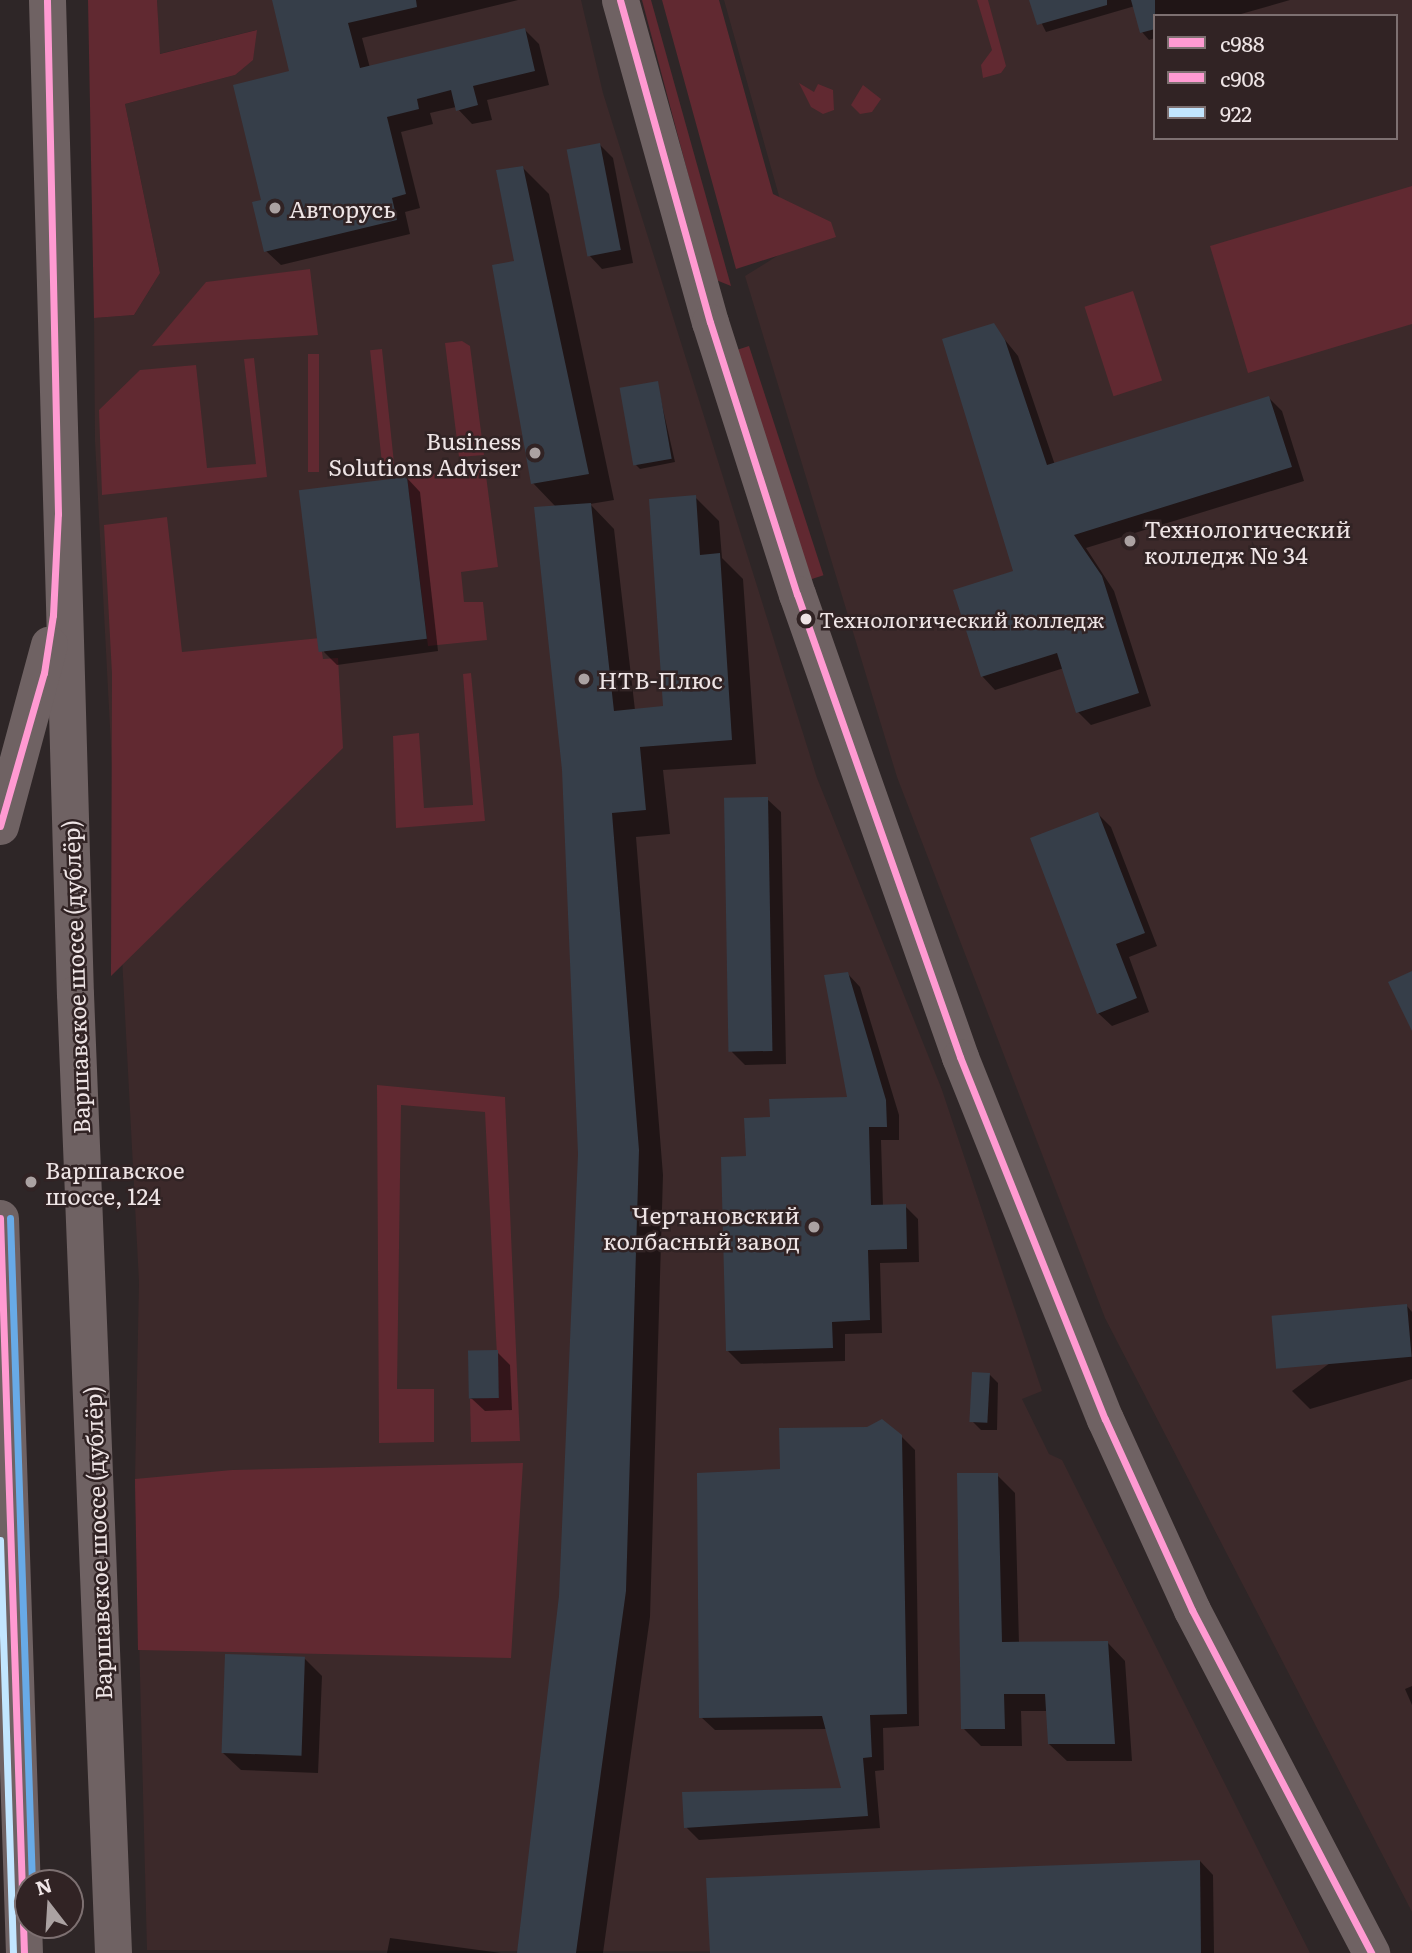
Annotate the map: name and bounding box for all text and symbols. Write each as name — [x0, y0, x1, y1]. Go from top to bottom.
legend — [1153, 14, 1398, 140]
text: с988 — [1220, 27, 1265, 58]
text: с908 — [1220, 62, 1265, 93]
text: 922 — [1220, 97, 1252, 128]
place label: Авторусь — [289, 194, 396, 222]
marker: Авторусь — [267, 200, 283, 216]
place label: Business Solutions Adviser — [328, 426, 521, 480]
marker: Business Solutions Adviser — [527, 445, 543, 461]
place label: Технологический колледж № 34 — [1144, 514, 1351, 568]
marker: Технологический колледж № 34 — [1122, 533, 1138, 549]
place label: Технологический колледж — [819, 606, 1104, 632]
marker: Технологический колледж — [799, 612, 813, 626]
place label: НТВ-Плюс — [598, 665, 723, 693]
marker: НТВ-Плюс — [576, 671, 592, 687]
street label: Варшавское шоссе (дублёр) — [56, 819, 94, 1135]
place label: Варшавское шоссе, 124 — [45, 1155, 185, 1209]
marker: Варшавское шоссе, 124 — [23, 1174, 39, 1190]
place label: Чертановский колбасный завод — [603, 1200, 800, 1254]
marker: Чертановский колбасный завод — [806, 1219, 822, 1235]
street label: Варшавское шоссе (дублёр) — [78, 1385, 116, 1701]
north arrow — [14, 1869, 84, 1939]
text: N — [32, 1870, 55, 1902]

